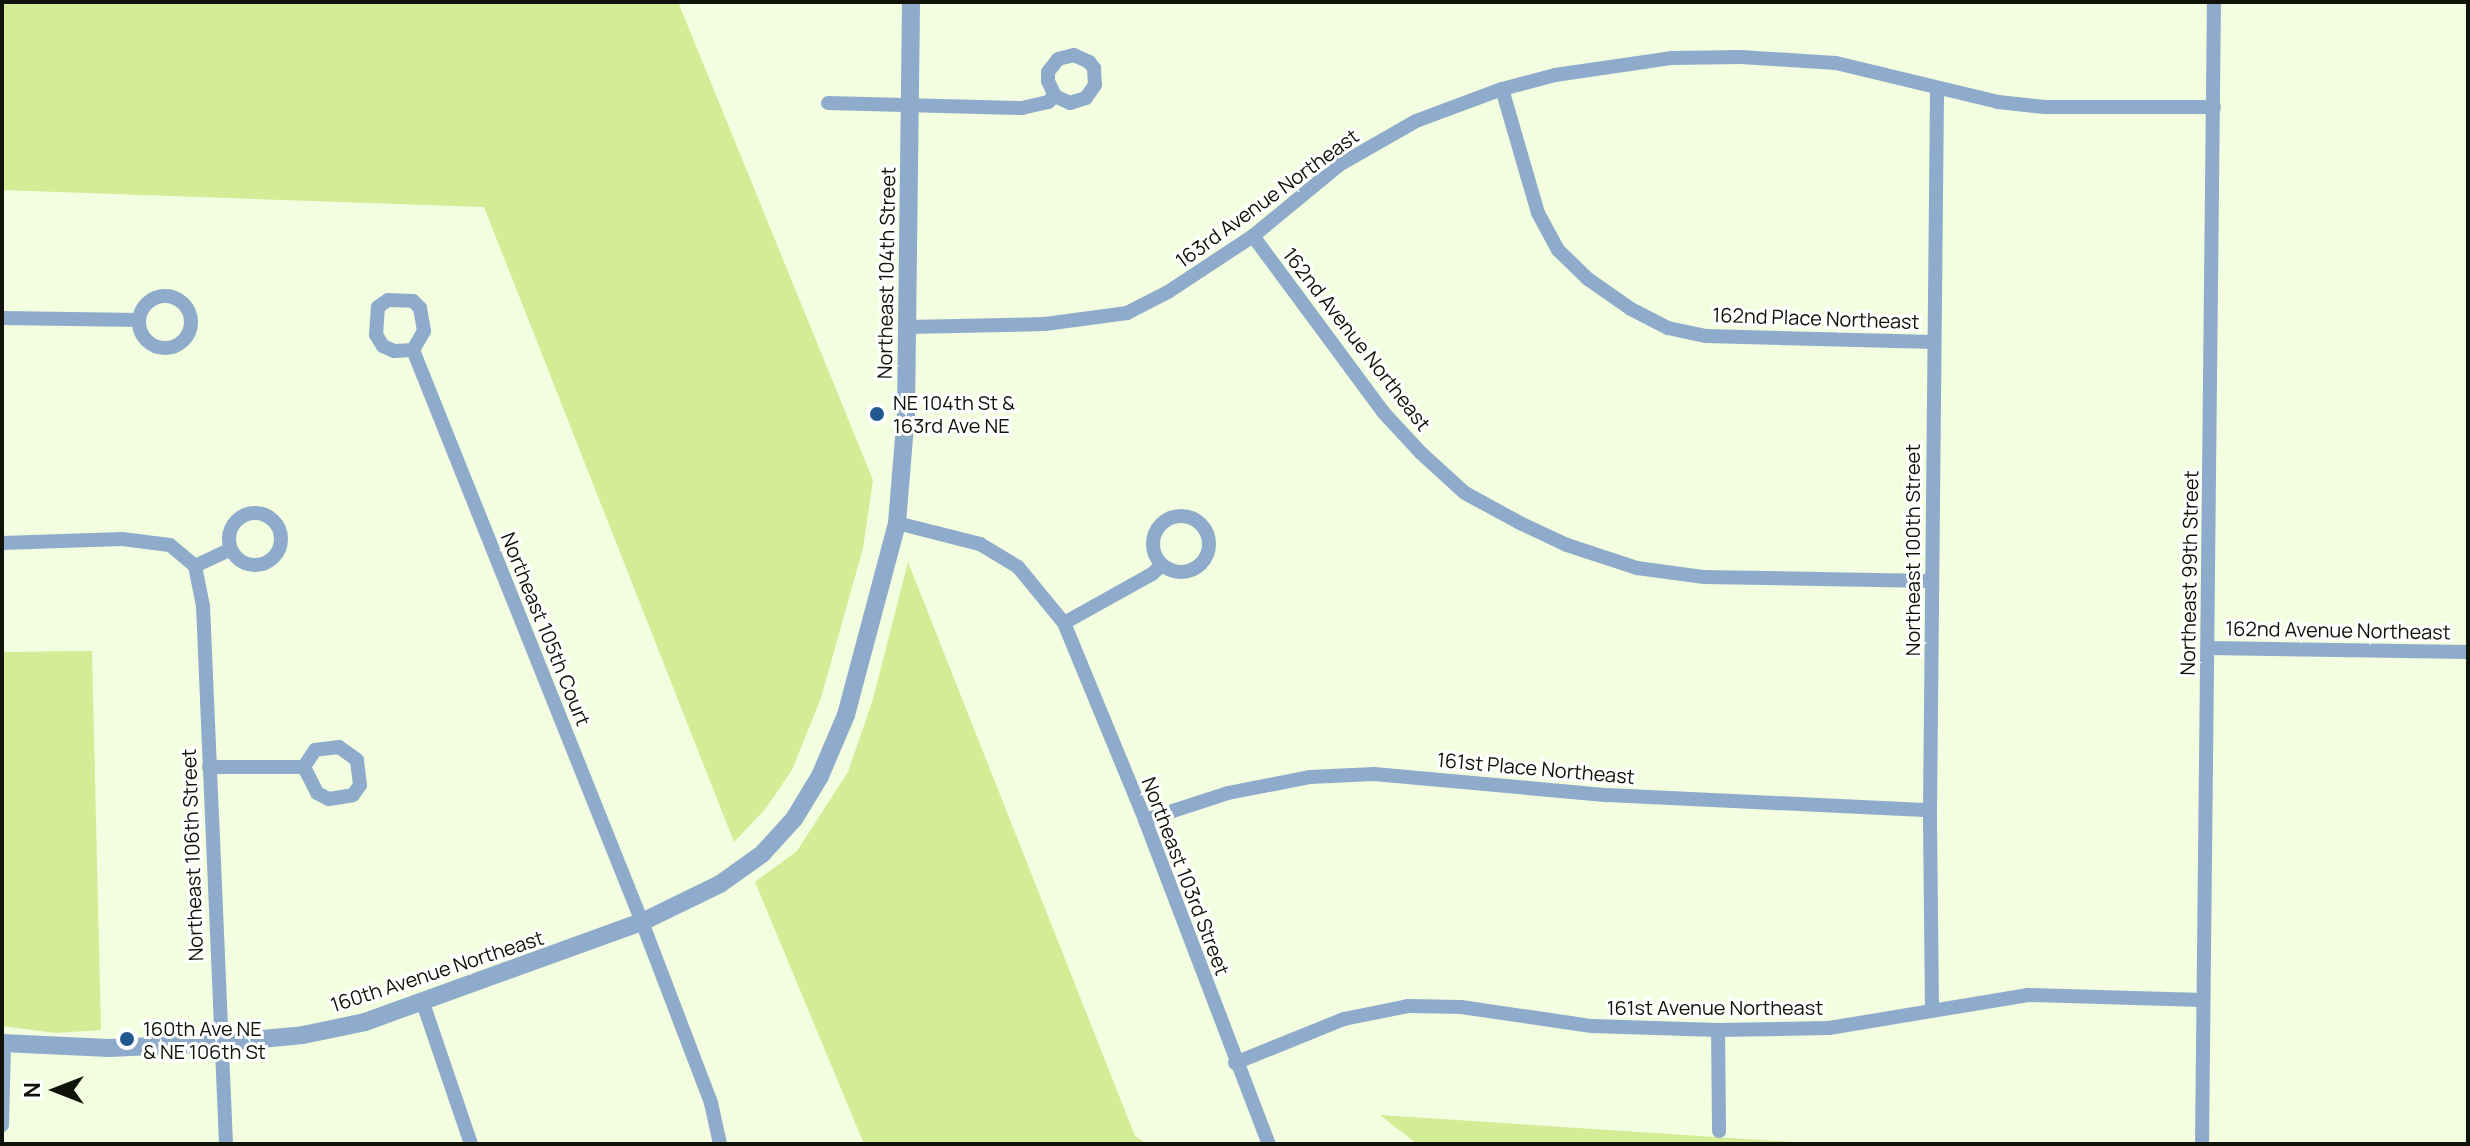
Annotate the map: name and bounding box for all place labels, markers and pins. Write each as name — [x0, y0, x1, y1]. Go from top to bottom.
place label: NE 104th St & 163rd Ave NE — [893, 390, 1015, 437]
marker: NE 104th St & 163rd Ave NE — [868, 405, 886, 423]
place label: 160th Ave NE & NE 106th St — [143, 1016, 266, 1063]
marker: 160th Ave NE & NE 106th St — [118, 1030, 136, 1048]

